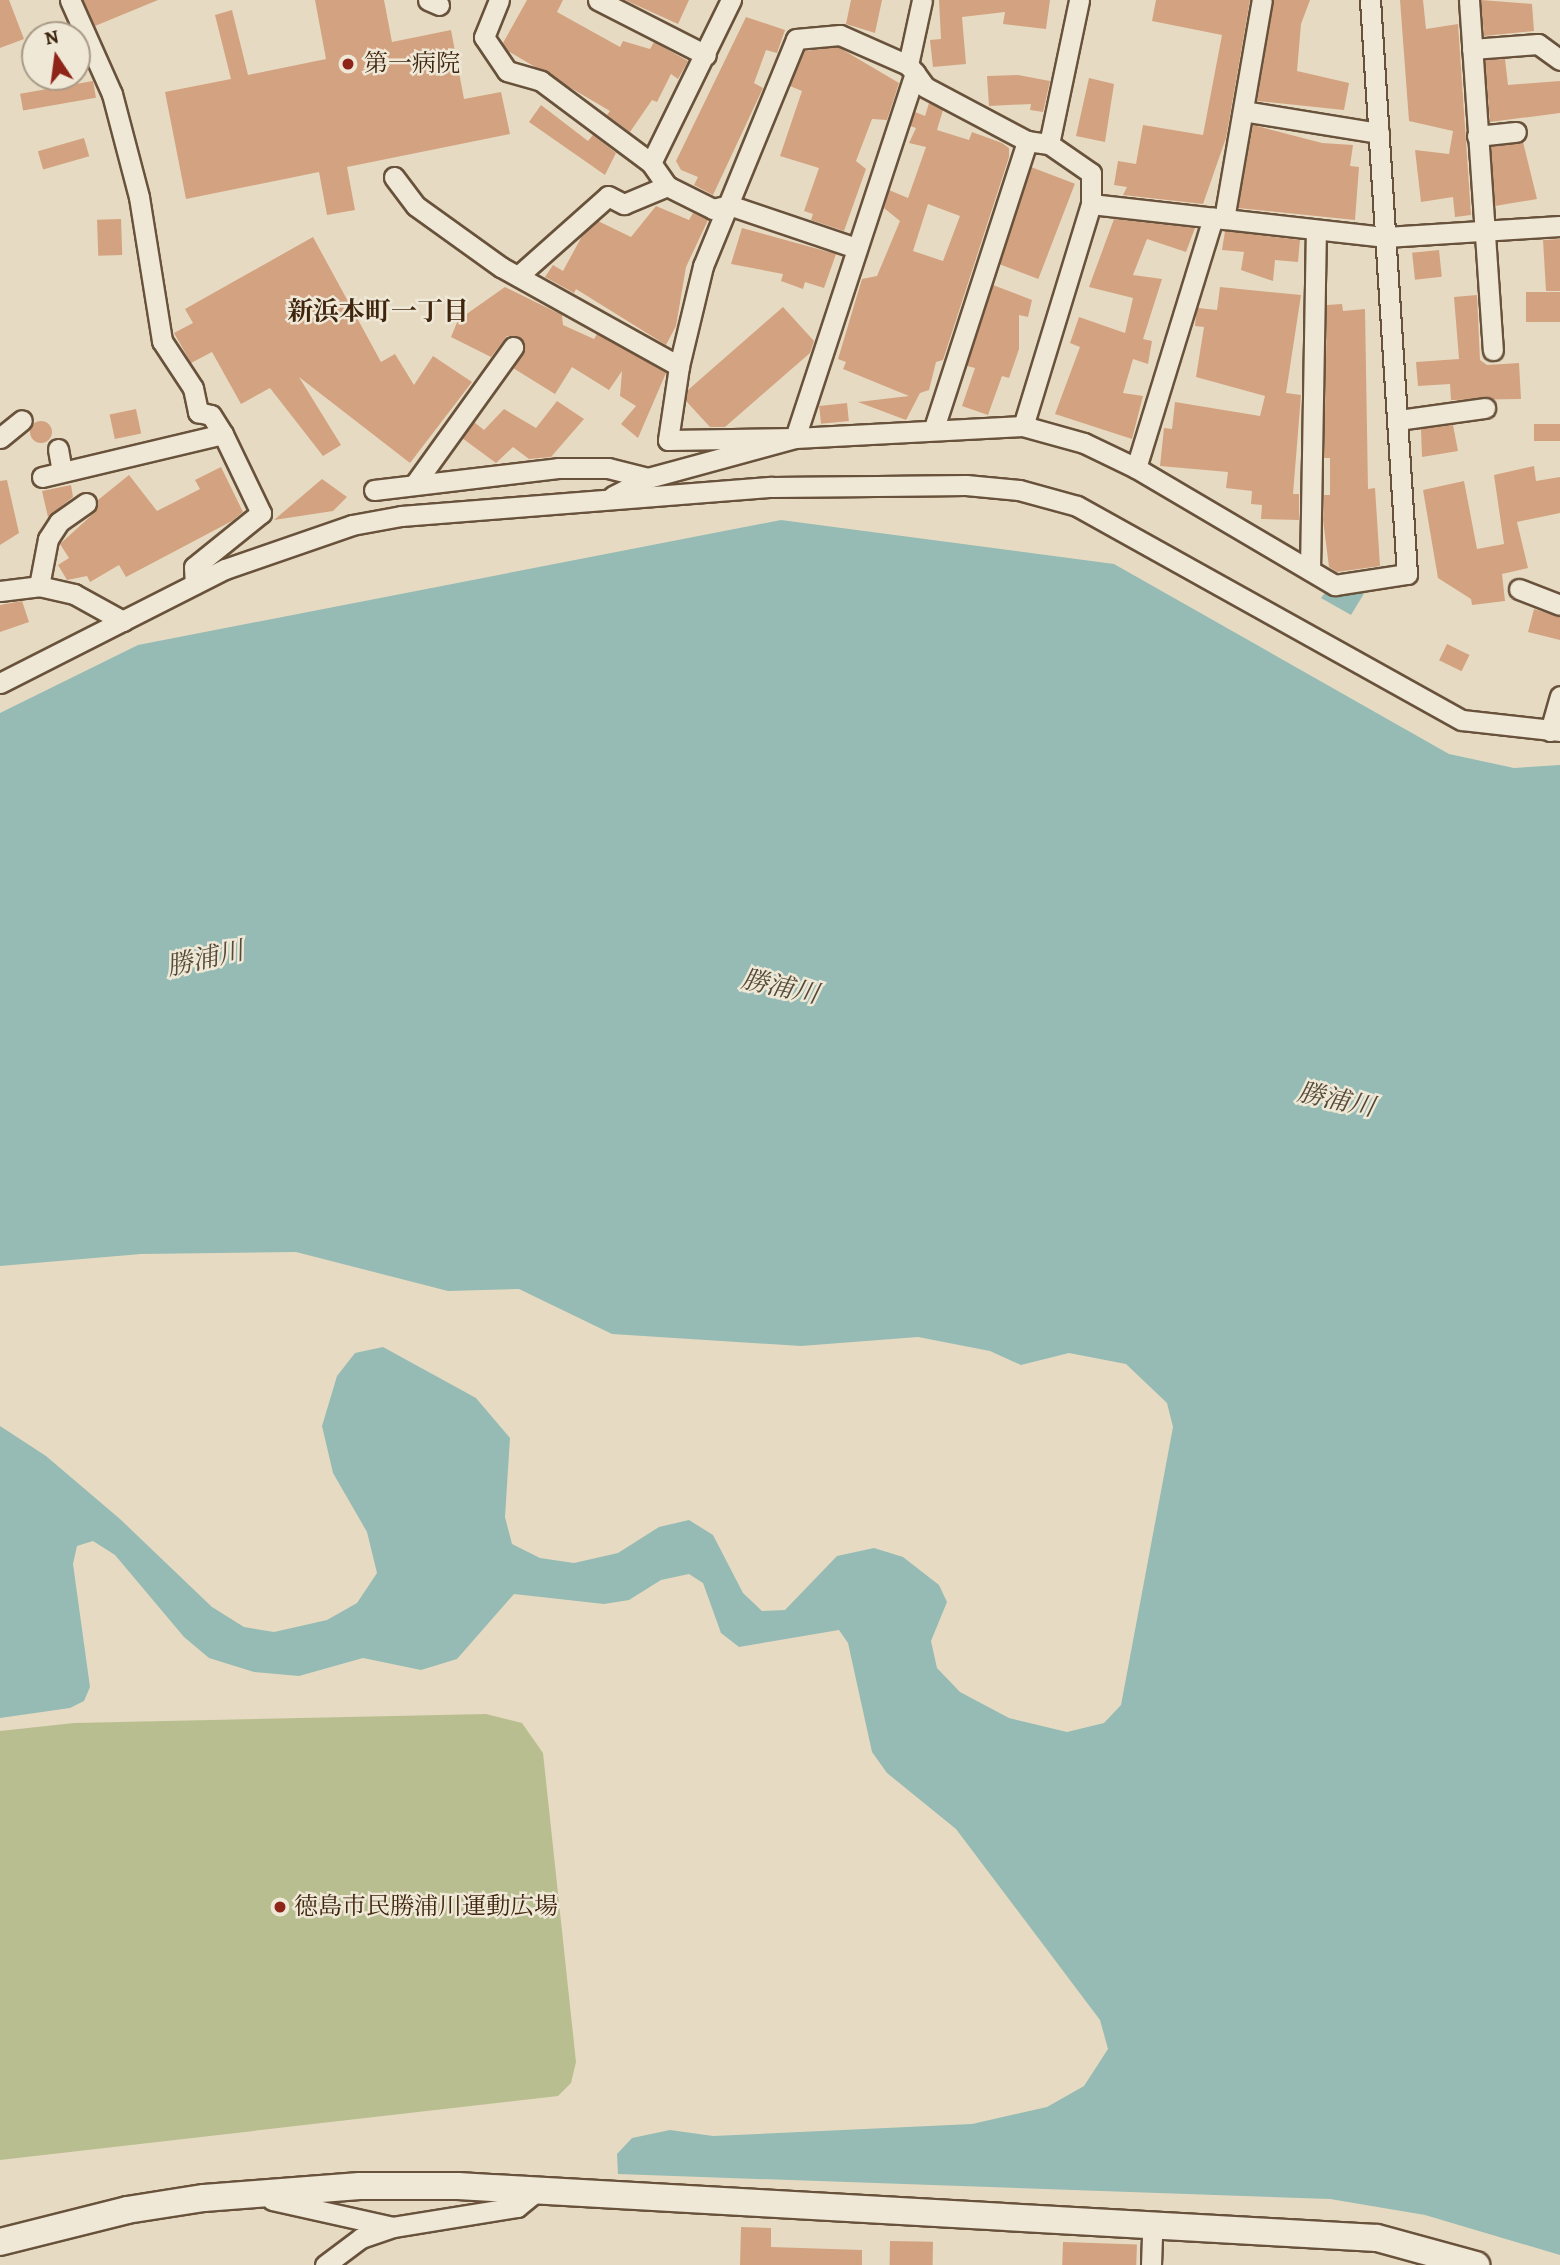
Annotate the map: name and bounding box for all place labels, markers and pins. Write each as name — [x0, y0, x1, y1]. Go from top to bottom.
place label: 第一病院 — [364, 50, 460, 78]
marker: 第一病院 — [338, 54, 358, 74]
place label: 徳島市民勝浦川運動広場 — [294, 1893, 558, 1921]
marker: 徳島市民勝浦川運動広場 — [272, 1899, 288, 1915]

